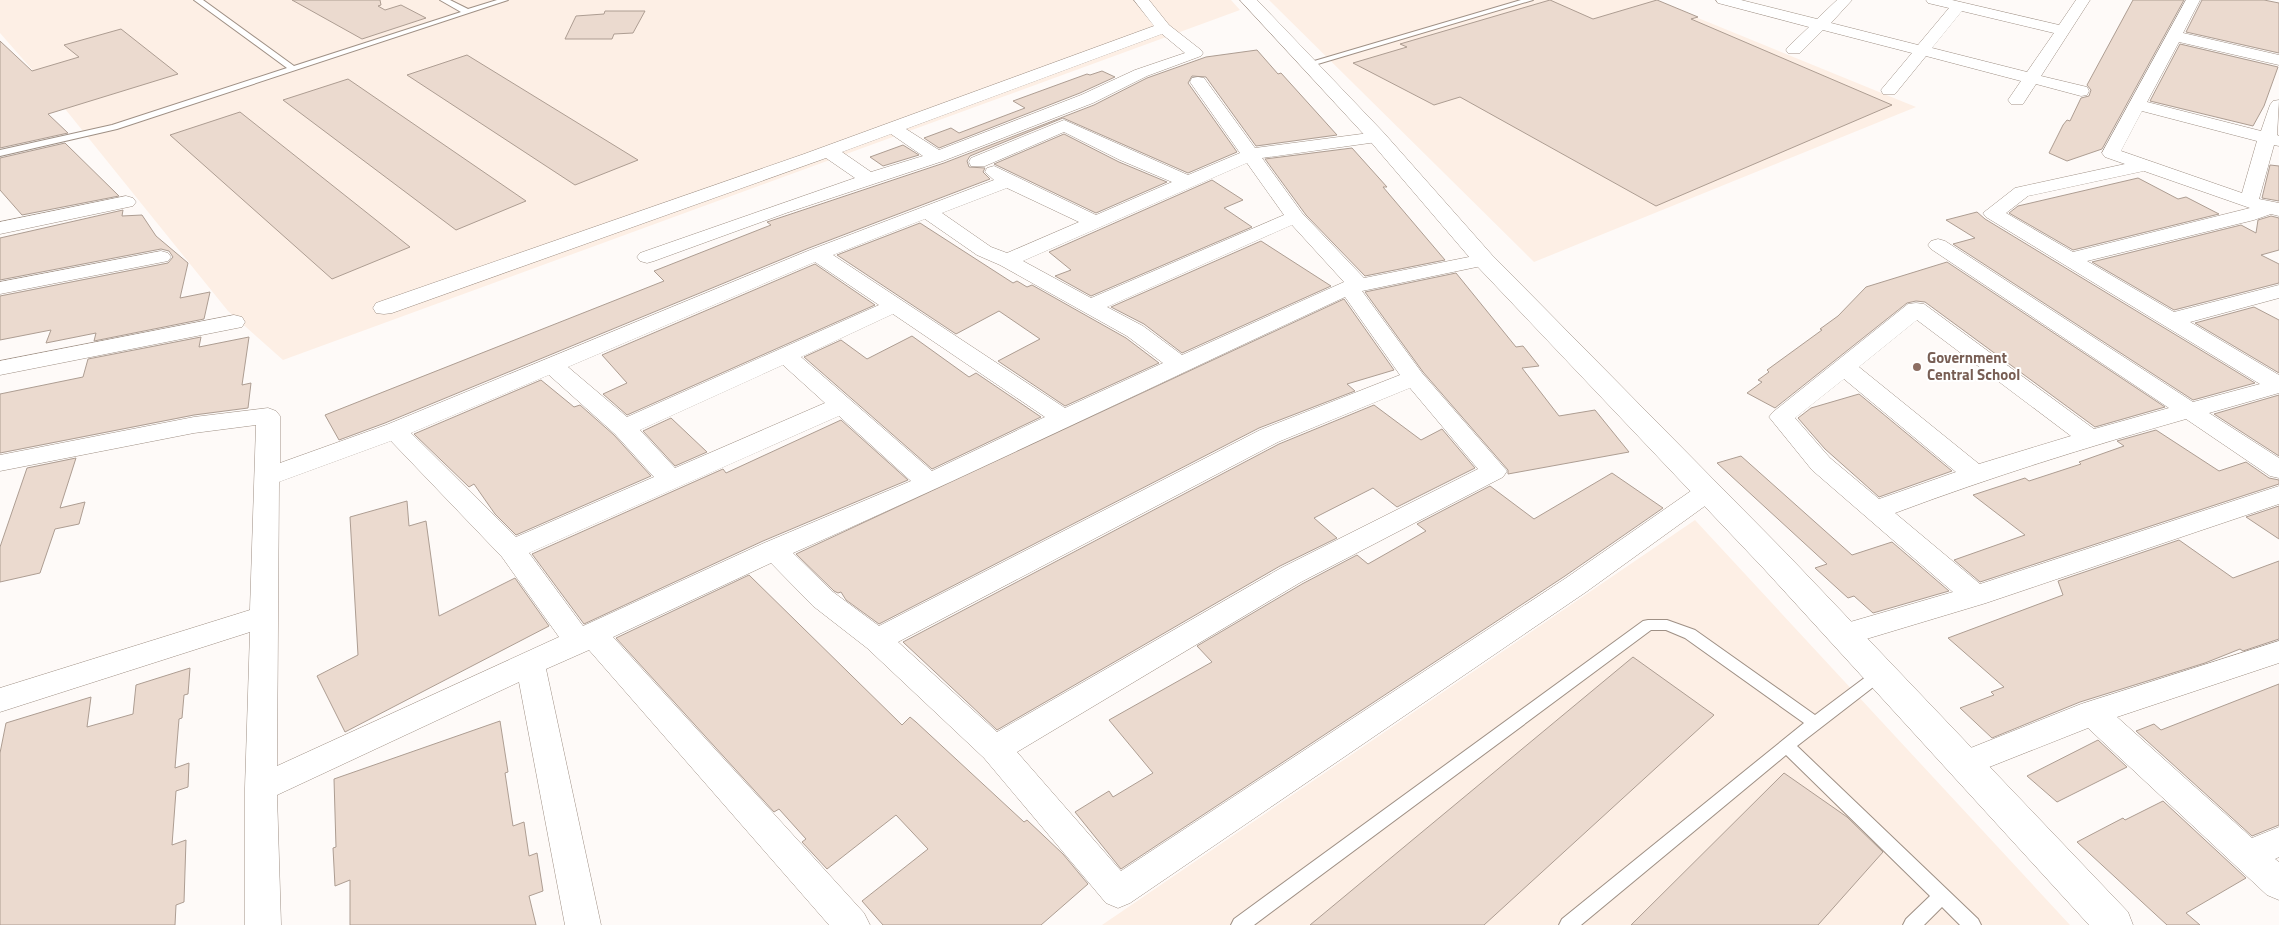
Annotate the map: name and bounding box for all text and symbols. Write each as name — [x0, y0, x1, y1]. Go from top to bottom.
place label: Government Central School — [1927, 346, 2020, 386]
marker: Government Central School — [1911, 361, 1923, 373]

